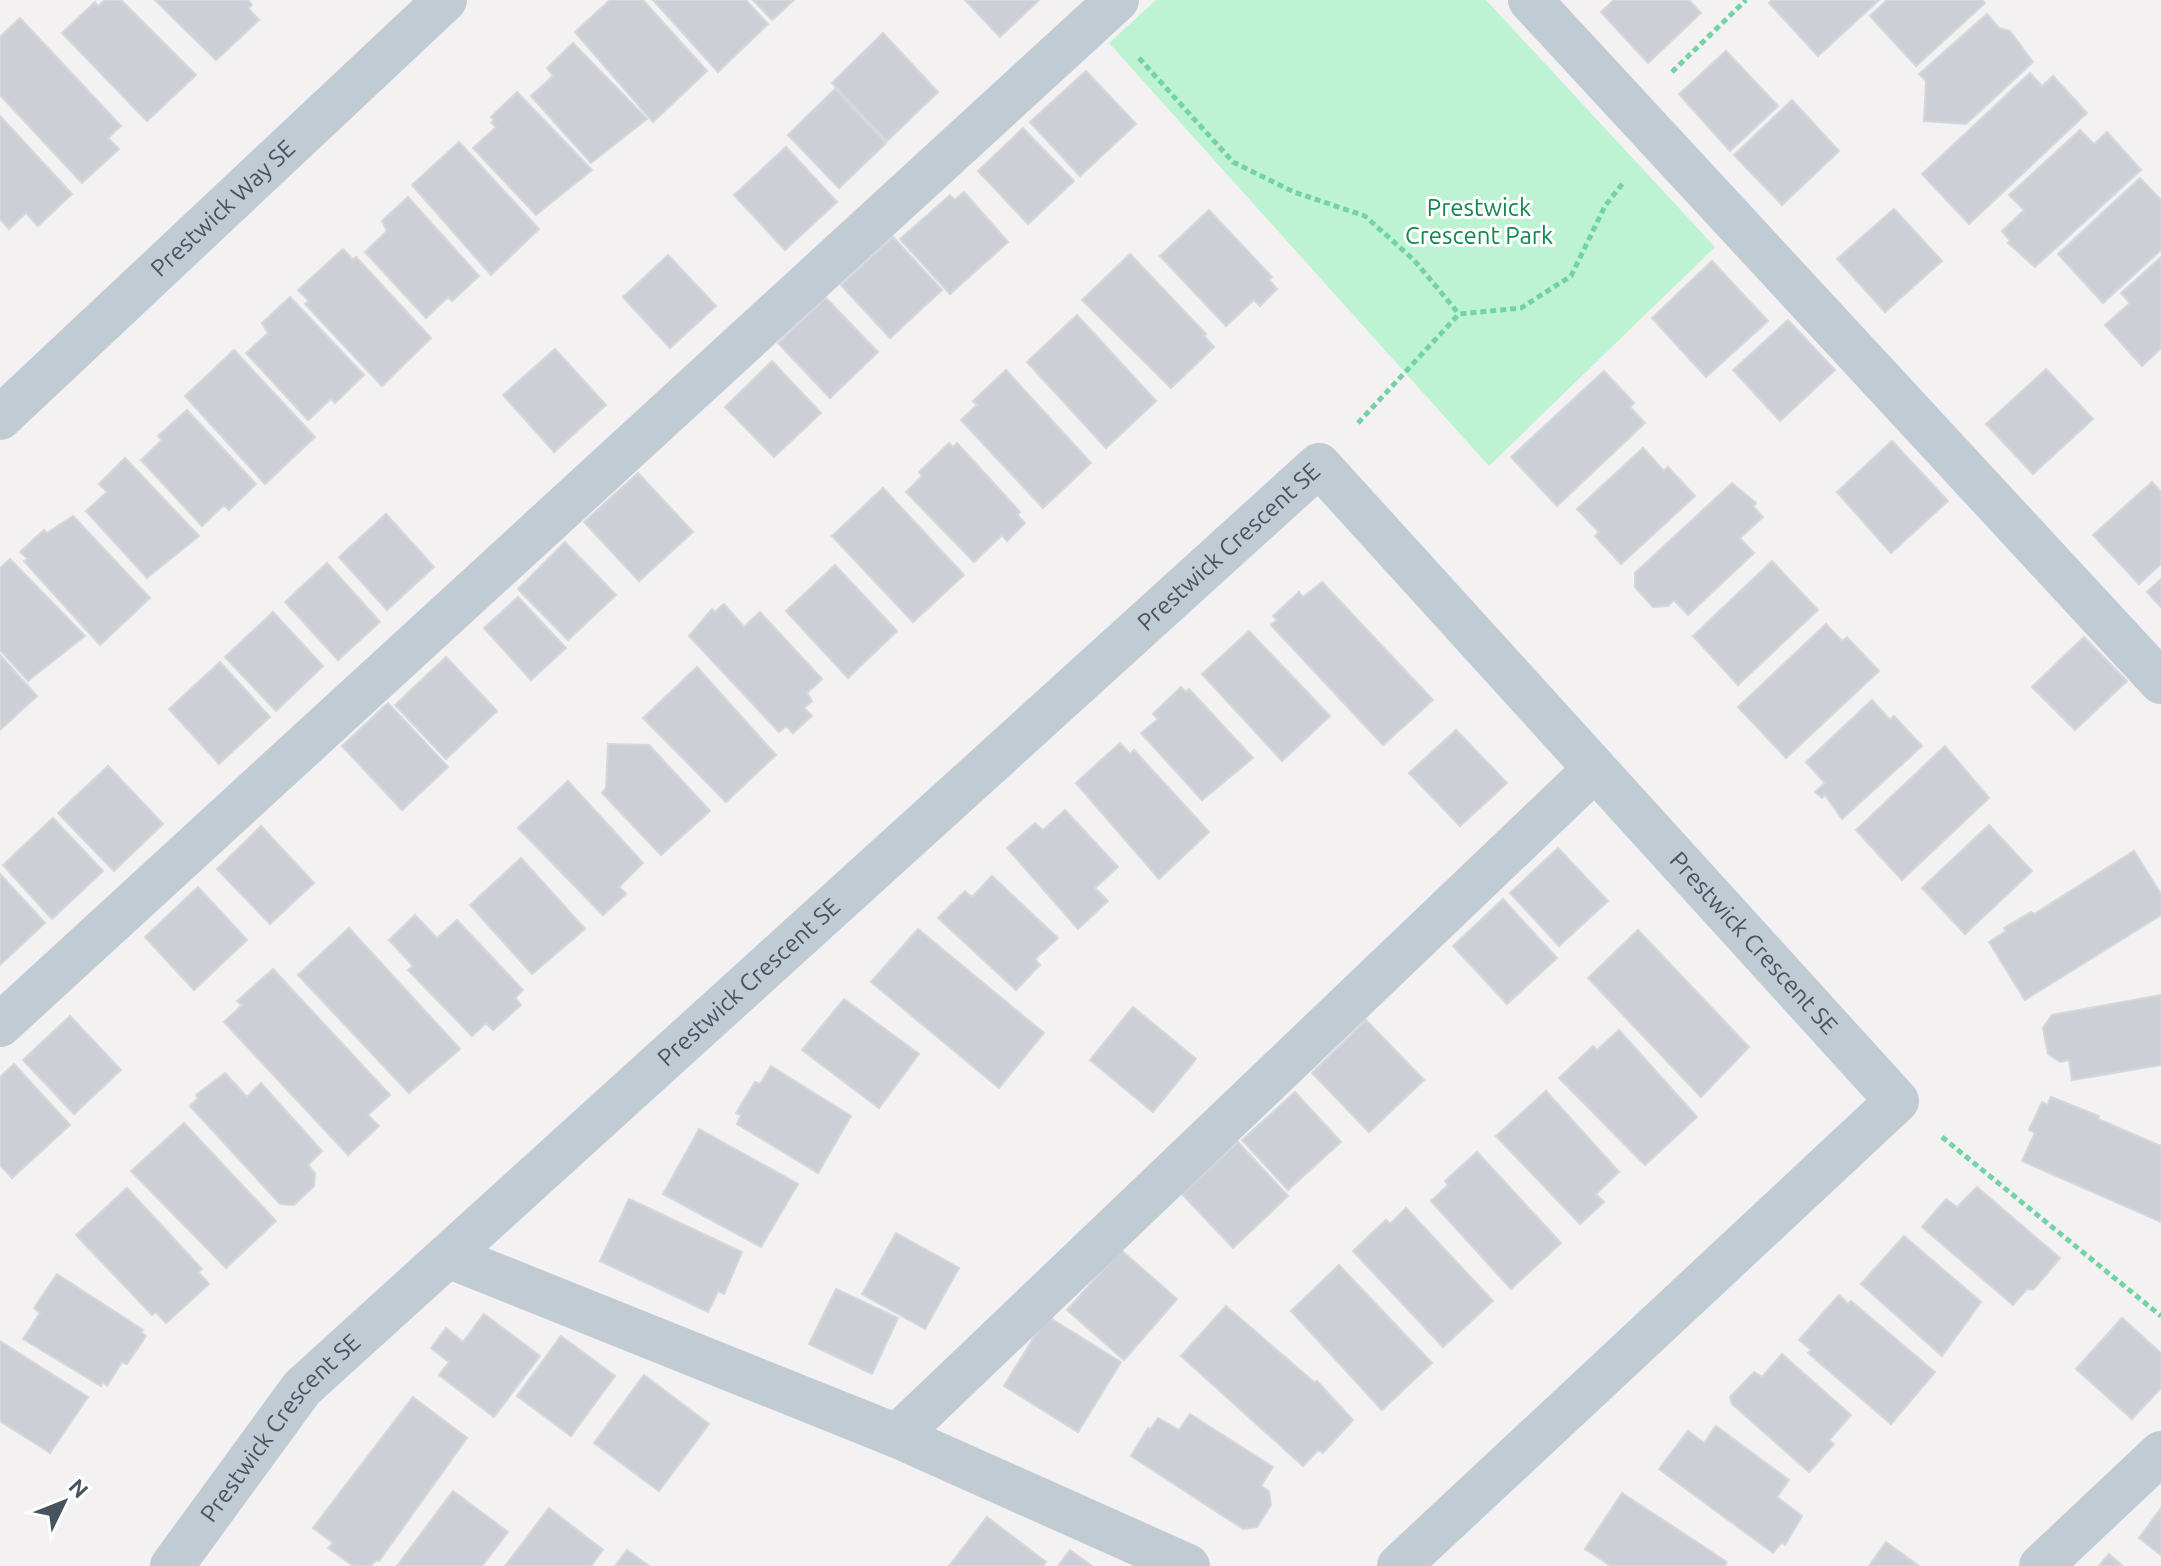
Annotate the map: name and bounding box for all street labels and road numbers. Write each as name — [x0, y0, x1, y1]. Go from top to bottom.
street label: Prestwick Way SE — [145, 134, 300, 282]
street label: Prestwick Crescent SE — [1132, 457, 1325, 636]
street label: Prestwick Crescent SE — [1664, 846, 1843, 1039]
street label: Prestwick Crescent SE — [652, 893, 845, 1071]
street label: Prestwick Crescent SE — [195, 1328, 365, 1527]

